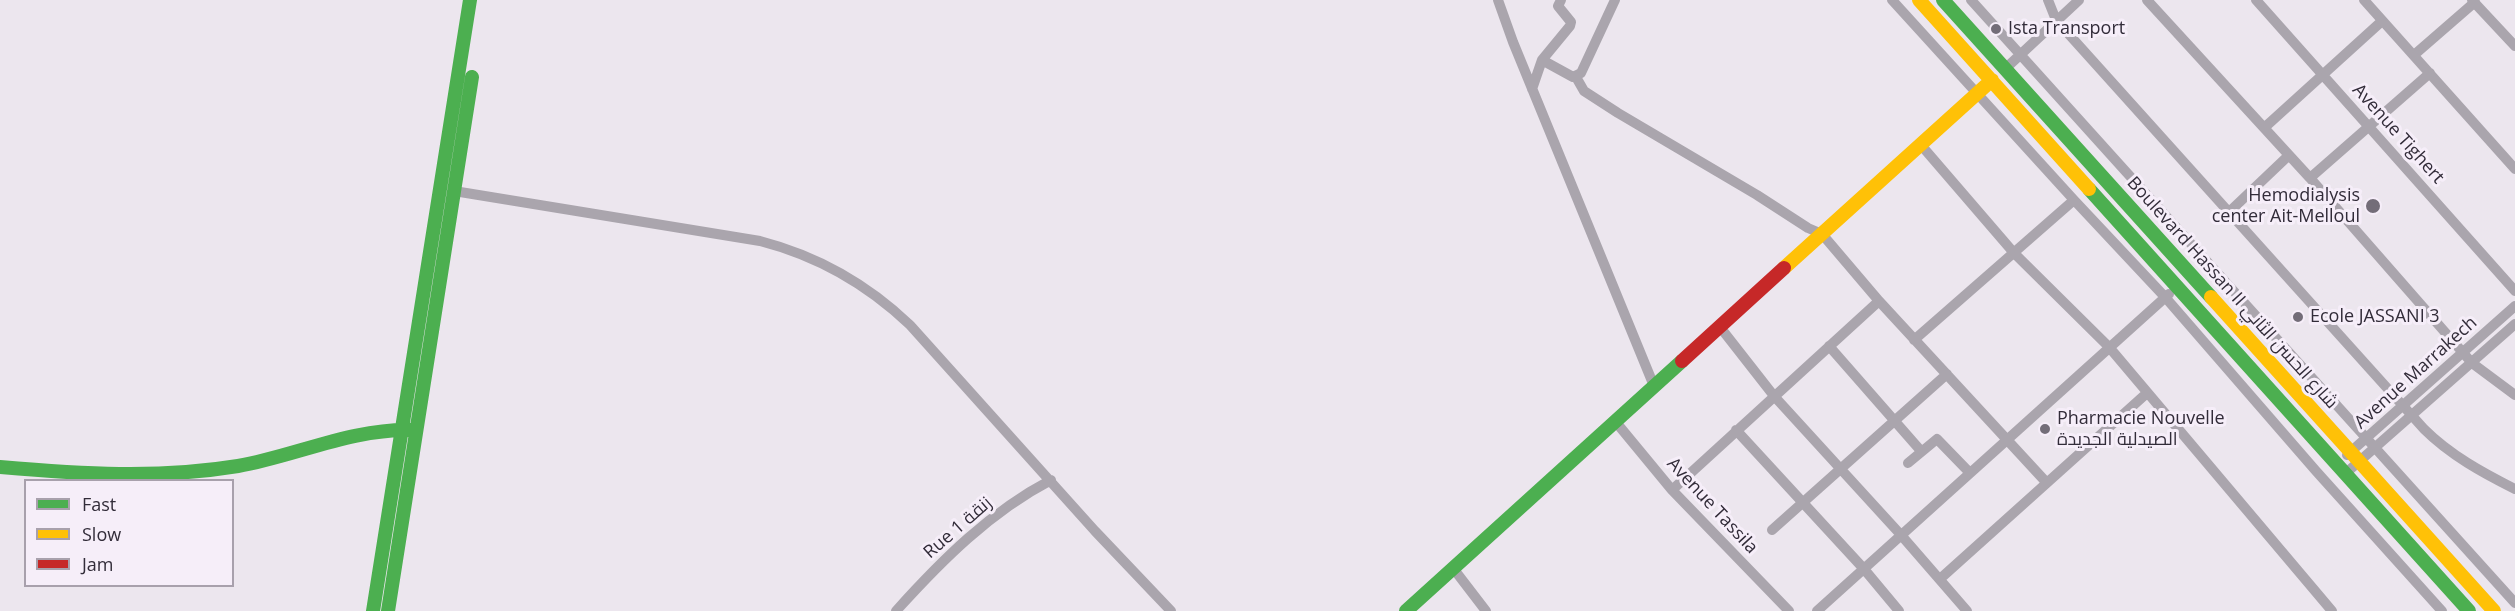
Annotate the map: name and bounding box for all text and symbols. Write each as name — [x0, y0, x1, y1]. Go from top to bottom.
place label: Ista Transport — [2008, 18, 2125, 40]
marker: Ista Transport — [1989, 22, 2003, 36]
street label: Avenue Tighert — [2348, 80, 2448, 188]
street label: Boulevard Hassan II شارع الحسن الثاني — [2122, 173, 2342, 413]
place label: Hemodialysis center Ait-Melloul — [2212, 185, 2360, 228]
marker: Hemodialysis center Ait-Melloul — [2364, 197, 2382, 215]
place label: Ecole JASSANI 3 — [2310, 306, 2440, 328]
marker: Ecole JASSANI 3 — [2291, 310, 2305, 324]
street label: Avenue Marrakech — [2350, 312, 2482, 434]
place label: Pharmacie Nouvelle الصيدلية الجديدة — [2057, 408, 2225, 450]
marker: Pharmacie Nouvelle الصيدلية الجديدة — [2038, 422, 2052, 436]
street label: Avenue Tassila — [1662, 453, 1762, 559]
legend — [24, 479, 234, 587]
text: Fast — [82, 492, 116, 516]
street label: Rue 1 زنقة — [919, 493, 997, 563]
text: Slow — [82, 522, 121, 546]
text: Jam — [82, 552, 114, 576]

